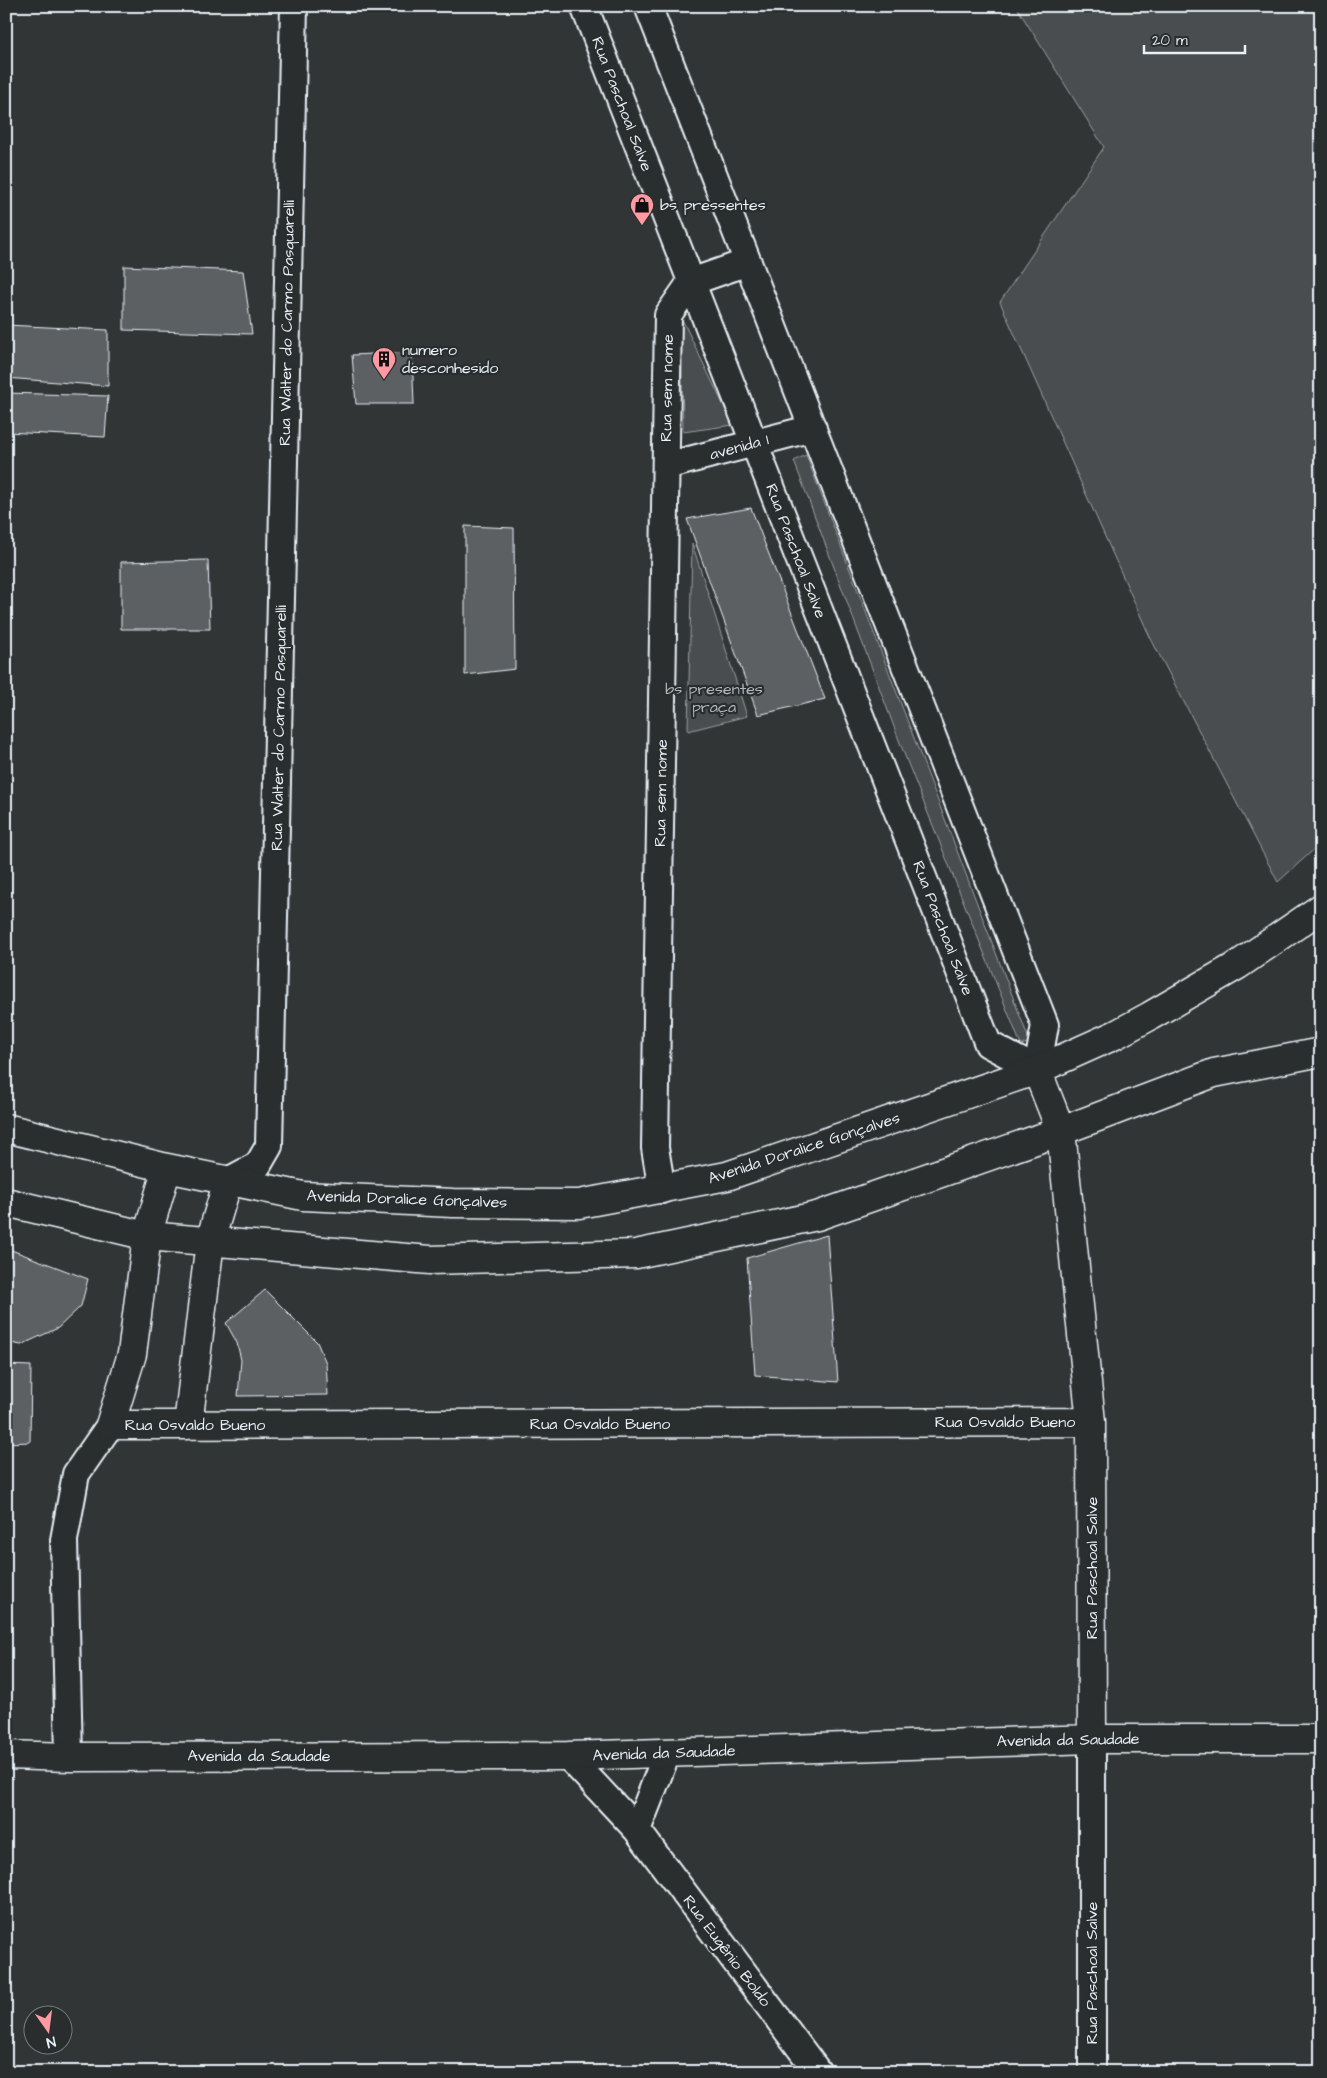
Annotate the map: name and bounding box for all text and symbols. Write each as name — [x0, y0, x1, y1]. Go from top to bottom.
scale bar — [1144, 22, 1246, 54]
text: 20 m — [1152, 30, 1188, 51]
street label: Rua Paschoal Salve — [586, 34, 658, 175]
shop icon: bs pressentes — [629, 192, 655, 226]
place label: bs pressentes — [660, 194, 766, 216]
street label: Rua Walter do Carmo Pasquarelli — [274, 199, 300, 446]
street label: Rua sem nome — [655, 334, 679, 442]
place label: numero desconhesido — [402, 339, 498, 379]
building icon: numero desconhesido — [371, 346, 397, 380]
street label: avenida 1 — [707, 429, 771, 465]
street label: Rua Paschoal Salve — [760, 481, 832, 622]
street label: Rua Walter do Carmo Pasquarelli — [266, 604, 292, 851]
park label: bs presentes praça — [665, 678, 763, 718]
street label: Rua sem nome — [649, 739, 673, 847]
street label: Rua Paschoal Salve — [907, 858, 979, 999]
street label: Avenida Doralice Gonçalves — [705, 1107, 903, 1189]
street label: Avenida Doralice Gonçalves — [306, 1185, 508, 1213]
street label: Rua Osvaldo Bueno — [935, 1411, 1075, 1433]
street label: Rua Osvaldo Bueno — [530, 1413, 670, 1435]
street label: Rua Osvaldo Bueno — [125, 1414, 265, 1436]
street label: Rua Paschoal Salve — [1081, 1496, 1103, 1639]
street label: Avenida da Saudade — [996, 1728, 1140, 1752]
street label: Avenida da Saudade — [592, 1740, 736, 1766]
street label: Avenida da Saudade — [188, 1745, 331, 1767]
street label: Rua Eugênio Boldo — [677, 1891, 776, 2012]
street label: Rua Paschoal Salve — [1081, 1901, 1103, 2044]
north arrow — [22, 2006, 72, 2056]
text: N — [44, 2031, 58, 2052]

